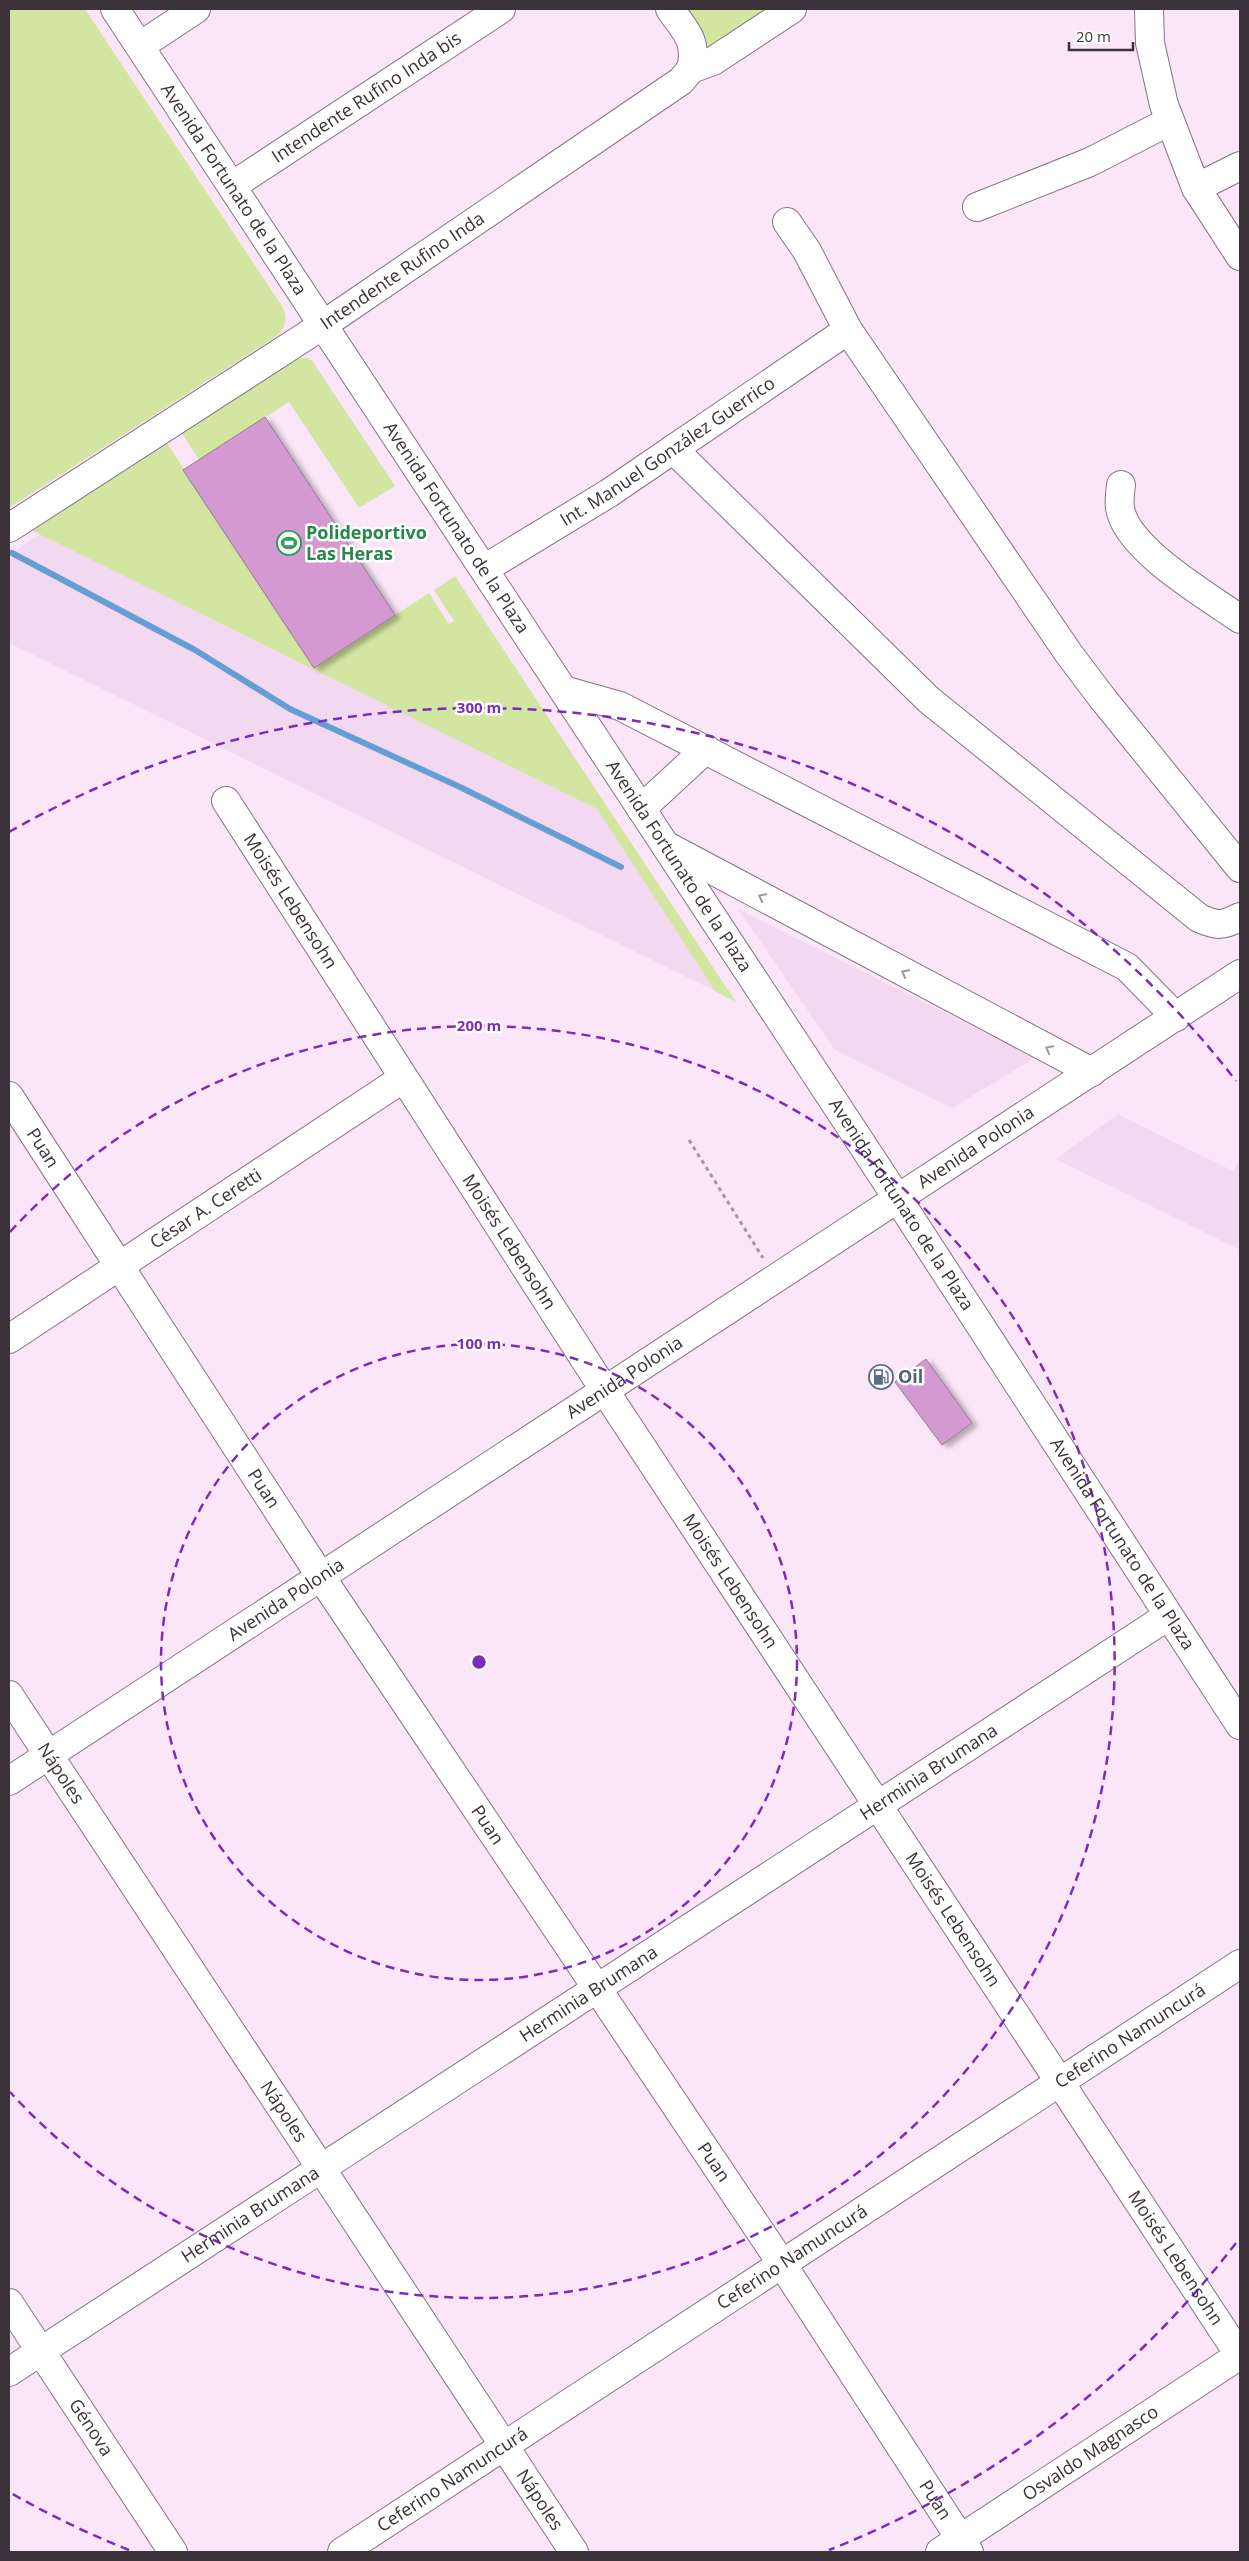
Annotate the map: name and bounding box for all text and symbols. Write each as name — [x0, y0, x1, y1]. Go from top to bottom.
scale bar — [1069, 20, 1133, 52]
street label: Intendente Rufino Inda bis — [266, 26, 465, 168]
text: 20 m — [1076, 26, 1111, 46]
street label: Avenida Fortunato de la Plaza — [156, 78, 313, 299]
street label: Intendente Rufino Inda — [315, 206, 489, 334]
street label: Int. Manuel González Guerrico — [555, 370, 779, 531]
street label: Avenida Fortunato de la Plaza — [379, 417, 536, 638]
place label: Polideportivo Las Heras — [306, 520, 427, 565]
sports icon: Polideportivo Las Heras — [276, 530, 302, 556]
text: 300 m — [457, 697, 501, 717]
street label: Avenida Fortunato de la Plaza — [601, 755, 758, 976]
street label: Moisés Lebensohn — [239, 828, 344, 973]
one-way arrow — [758, 893, 767, 903]
one-way arrow — [902, 969, 911, 979]
text: 200 m — [457, 1015, 501, 1035]
one-way arrow — [1045, 1045, 1054, 1055]
street label: Avenida Fortunato de la Plaza — [824, 1093, 980, 1315]
street label: Avenida Polonia — [912, 1099, 1038, 1193]
street label: Puan — [22, 1123, 65, 1172]
street label: César A. Ceretti — [145, 1162, 266, 1254]
street label: Moisés Lebensohn — [458, 1169, 562, 1314]
street label: Avenida Polonia — [561, 1330, 687, 1424]
text: 100 m — [457, 1333, 501, 1353]
fuel station icon: Oil — [868, 1364, 894, 1390]
place label: Oil — [898, 1364, 923, 1388]
street label: Avenida Fortunato de la Plaza — [1045, 1433, 1201, 1654]
street label: Puan — [243, 1464, 286, 1513]
street label: Moisés Lebensohn — [678, 1509, 784, 1653]
street label: Avenida Polonia — [222, 1552, 348, 1646]
centre of rings — [470, 1653, 488, 1671]
street label: Herminia Brumana — [855, 1718, 1002, 1825]
street label: Nápoles — [33, 1738, 90, 1808]
street label: Puan — [466, 1800, 510, 1849]
street label: Moisés Lebensohn — [901, 1847, 1007, 1991]
street label: Herminia Brumana — [514, 1939, 662, 2047]
street label: Ceferino Namuncurá — [1050, 1977, 1210, 2093]
street label: Nápoles — [256, 2076, 313, 2146]
street label: Puan — [693, 2137, 736, 2186]
street label: Herminia Brumana — [176, 2160, 323, 2268]
street label: Moisés Lebensohn — [1123, 2185, 1229, 2329]
street label: Ceferino Namuncurá — [712, 2198, 872, 2315]
street label: Génova — [64, 2394, 119, 2460]
street label: Osvaldo Magnasco — [1017, 2399, 1162, 2506]
street label: Ceferino Namuncurá — [372, 2421, 532, 2537]
street label: Nápoles — [512, 2464, 569, 2535]
street label: Puan — [914, 2475, 958, 2524]

